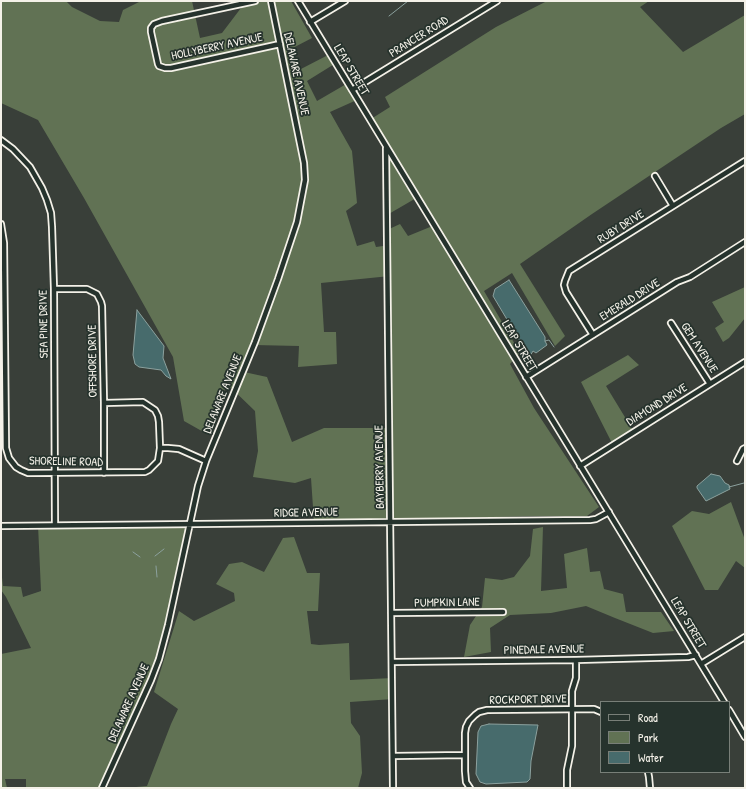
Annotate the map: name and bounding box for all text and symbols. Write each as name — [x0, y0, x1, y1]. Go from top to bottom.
street label: PRANCER ROAD — [387, 13, 451, 61]
street label: HOLLYBERRY AVENUE — [170, 30, 264, 64]
street label: DELAWARE AVENUE — [280, 31, 312, 117]
street label: LEAP STREET — [330, 42, 372, 98]
street label: RUBY DRIVE — [595, 207, 647, 247]
street label: EMERALD DRIVE — [597, 276, 663, 324]
street label: SEA PINE DRIVE — [36, 290, 52, 358]
street label: LEAP STREET — [498, 318, 540, 374]
street label: GEM AVENUE — [677, 320, 721, 376]
street label: OFFSHORE DRIVE — [85, 324, 101, 398]
street label: DELAWARE AVENUE — [201, 352, 245, 436]
street label: DIAMOND DRIVE — [624, 381, 690, 429]
street label: BAYBERRY AVENUE — [372, 425, 388, 509]
street label: SHORELINE ROAD — [29, 454, 103, 470]
street label: RIDGE AVENUE — [274, 505, 338, 521]
street label: PUMPKIN LANE — [414, 595, 480, 611]
street label: LEAP STREET — [667, 595, 709, 651]
street label: PINEDALE AVENUE — [504, 642, 584, 658]
street label: DELAWARE AVENUE — [105, 662, 153, 744]
street label: ROCKPORT DRIVE — [489, 692, 567, 708]
legend — [600, 701, 730, 773]
text: Road — [638, 709, 658, 726]
text: Park — [638, 729, 658, 746]
text: Water — [638, 749, 664, 766]

